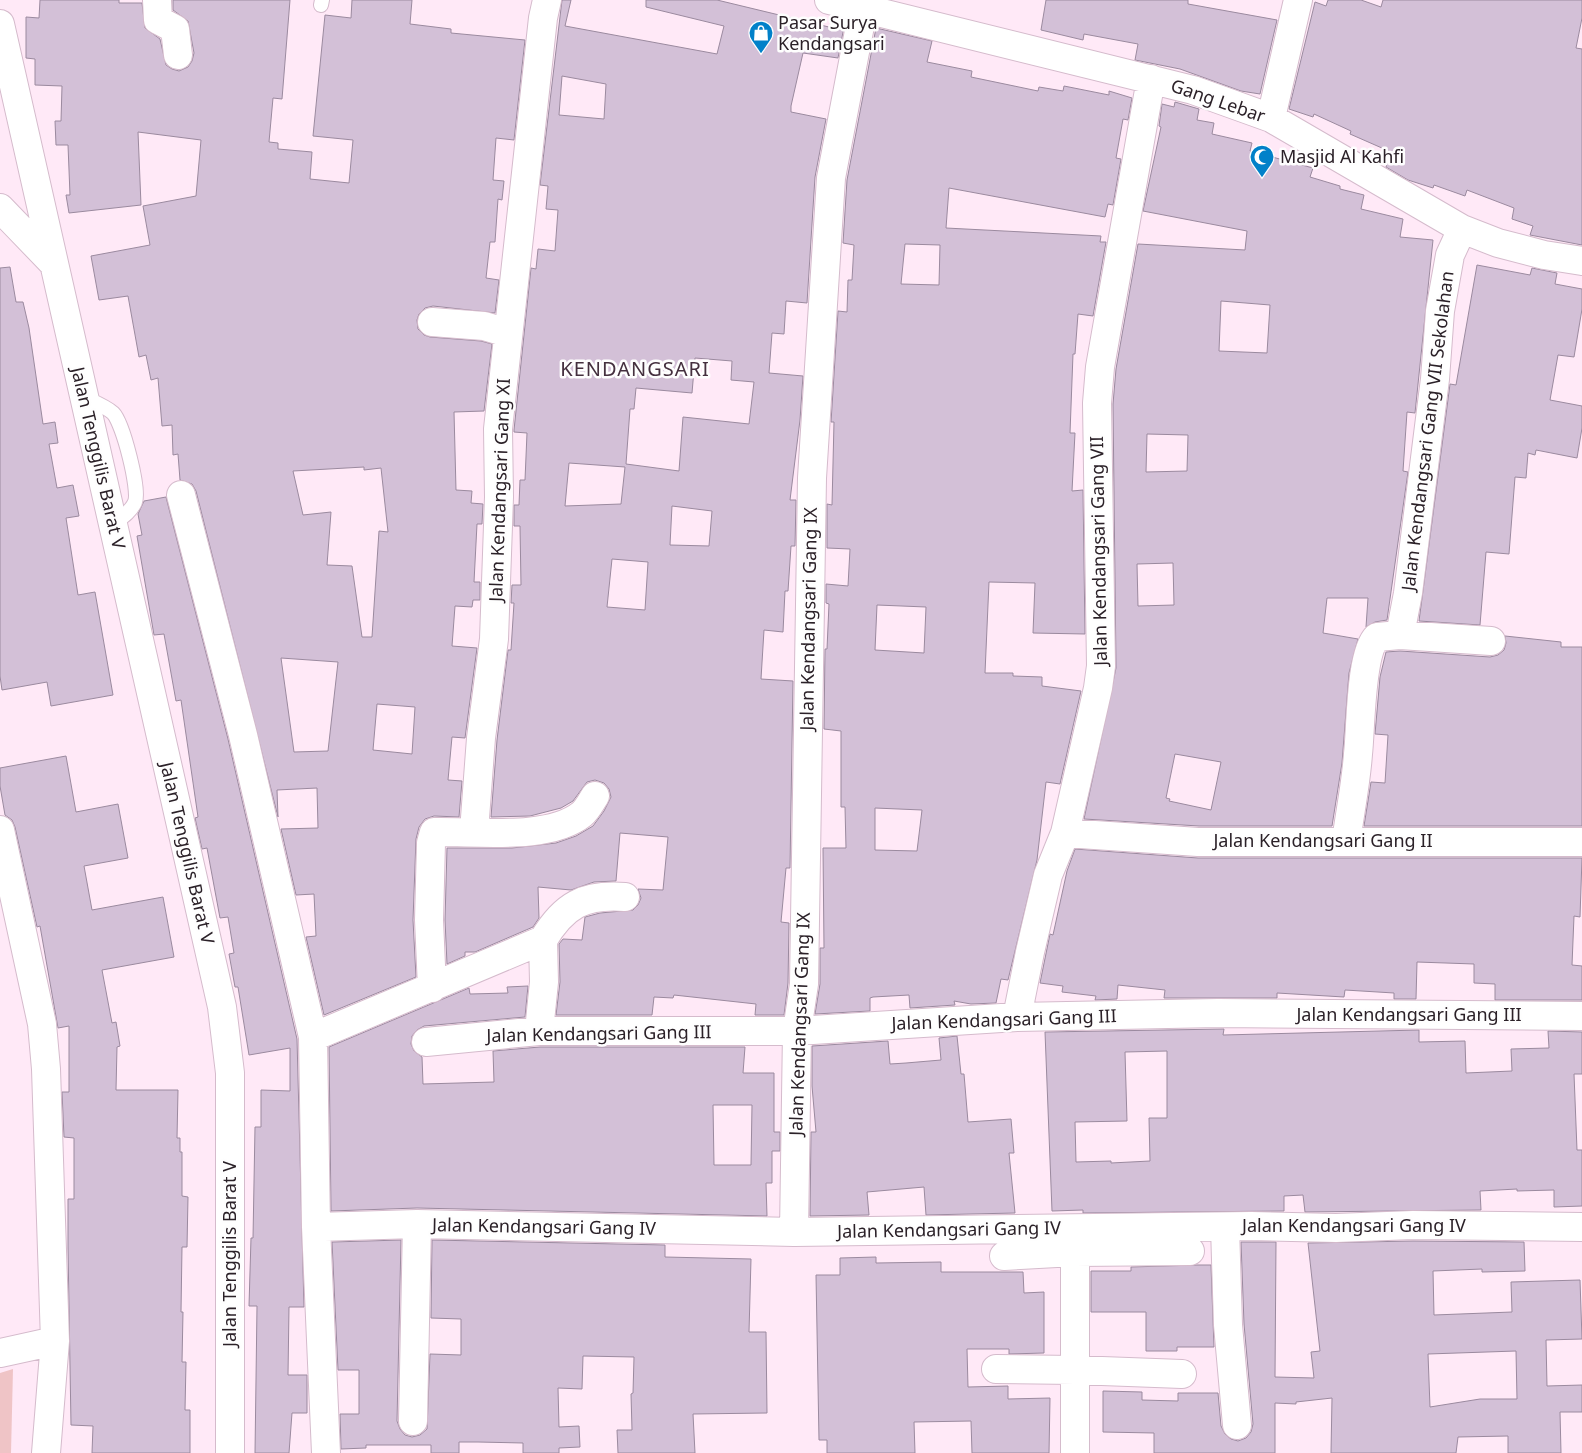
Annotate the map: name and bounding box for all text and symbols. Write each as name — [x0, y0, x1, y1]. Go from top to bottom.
place label: Pasar Surya Kendangsari — [778, 10, 885, 55]
shop icon: Pasar Surya Kendangsari — [748, 20, 774, 54]
street label: Gang Lebar — [1168, 73, 1269, 128]
mosque icon: Masjid Al Kahfi — [1249, 144, 1275, 178]
place label: Masjid Al Kahfi — [1280, 144, 1404, 168]
street label: Jalan Kendangsari Gang VII Sekolahan — [1395, 270, 1459, 594]
district label: KENDANGSARI — [560, 355, 710, 382]
street label: Jalan Tenggilis Barat V — [66, 363, 132, 551]
street label: Jalan Kendangsari Gang XI — [483, 378, 515, 604]
street label: Jalan Kendangsari Gang VII — [1084, 436, 1112, 668]
street label: Jalan Kendangsari Gang IX — [794, 507, 822, 733]
street label: Jalan Tenggilis Barat V — [155, 758, 221, 946]
street label: Jalan Kendangsari Gang II — [1211, 828, 1433, 852]
street label: Jalan Kendangsari Gang IX — [783, 911, 815, 1138]
street label: Jalan Kendangsari Gang III — [1294, 1002, 1522, 1026]
street label: Jalan Kendangsari Gang III — [889, 1003, 1117, 1035]
street label: Jalan Kendangsari Gang III — [484, 1019, 712, 1047]
street label: Jalan Tenggilis Barat V — [217, 1161, 241, 1349]
street label: Jalan Kendangsari Gang IV — [430, 1212, 656, 1240]
street label: Jalan Kendangsari Gang IV — [1240, 1213, 1466, 1237]
street label: Jalan Kendangsari Gang IV — [835, 1215, 1061, 1243]

